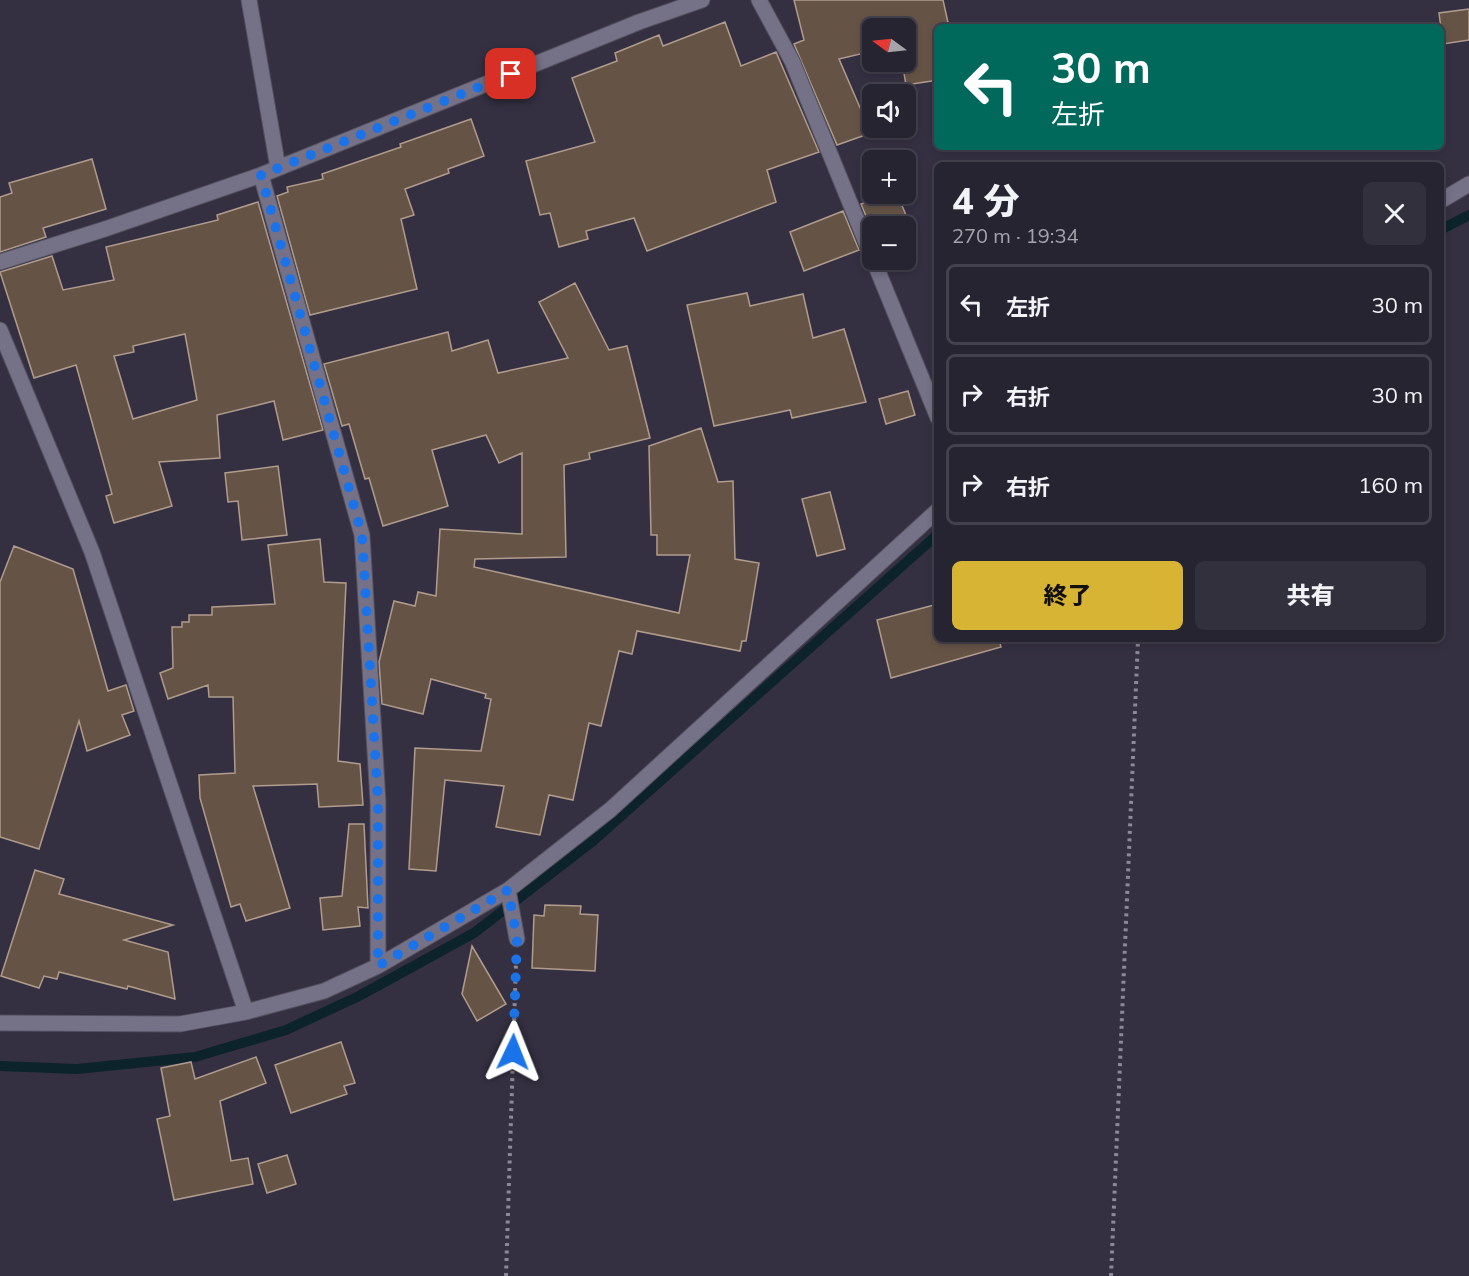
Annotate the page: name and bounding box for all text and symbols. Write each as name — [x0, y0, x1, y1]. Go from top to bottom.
north arrow — [862, 18, 916, 72]
map controls — [862, 18, 916, 270]
text: 30 m — [1051, 41, 1151, 94]
pin — [485, 48, 536, 99]
icon: left — [952, 48, 1030, 126]
icon: arrive — [494, 57, 527, 90]
button: sound — [862, 84, 916, 138]
text: 左折 — [1051, 97, 1105, 131]
button: + — [862, 150, 916, 204]
text: 4 分 — [952, 178, 1020, 223]
button: close — [1363, 182, 1426, 245]
button: − — [862, 216, 916, 270]
text: 270 m · 19:34 — [952, 223, 1078, 248]
icon: left — [955, 288, 988, 321]
text: 30 m — [1372, 291, 1423, 319]
text: 左折 — [1006, 293, 1050, 321]
icon: right — [955, 378, 988, 411]
text: 30 m — [1372, 381, 1423, 409]
text: 右折 — [1006, 383, 1050, 411]
icon: right — [955, 468, 988, 501]
text: 160 m — [1358, 471, 1423, 499]
text: 右折 — [1006, 473, 1050, 501]
button: 終了 — [952, 561, 1183, 630]
button: 共有 — [1195, 561, 1426, 630]
position arrow — [481, 1020, 545, 1084]

